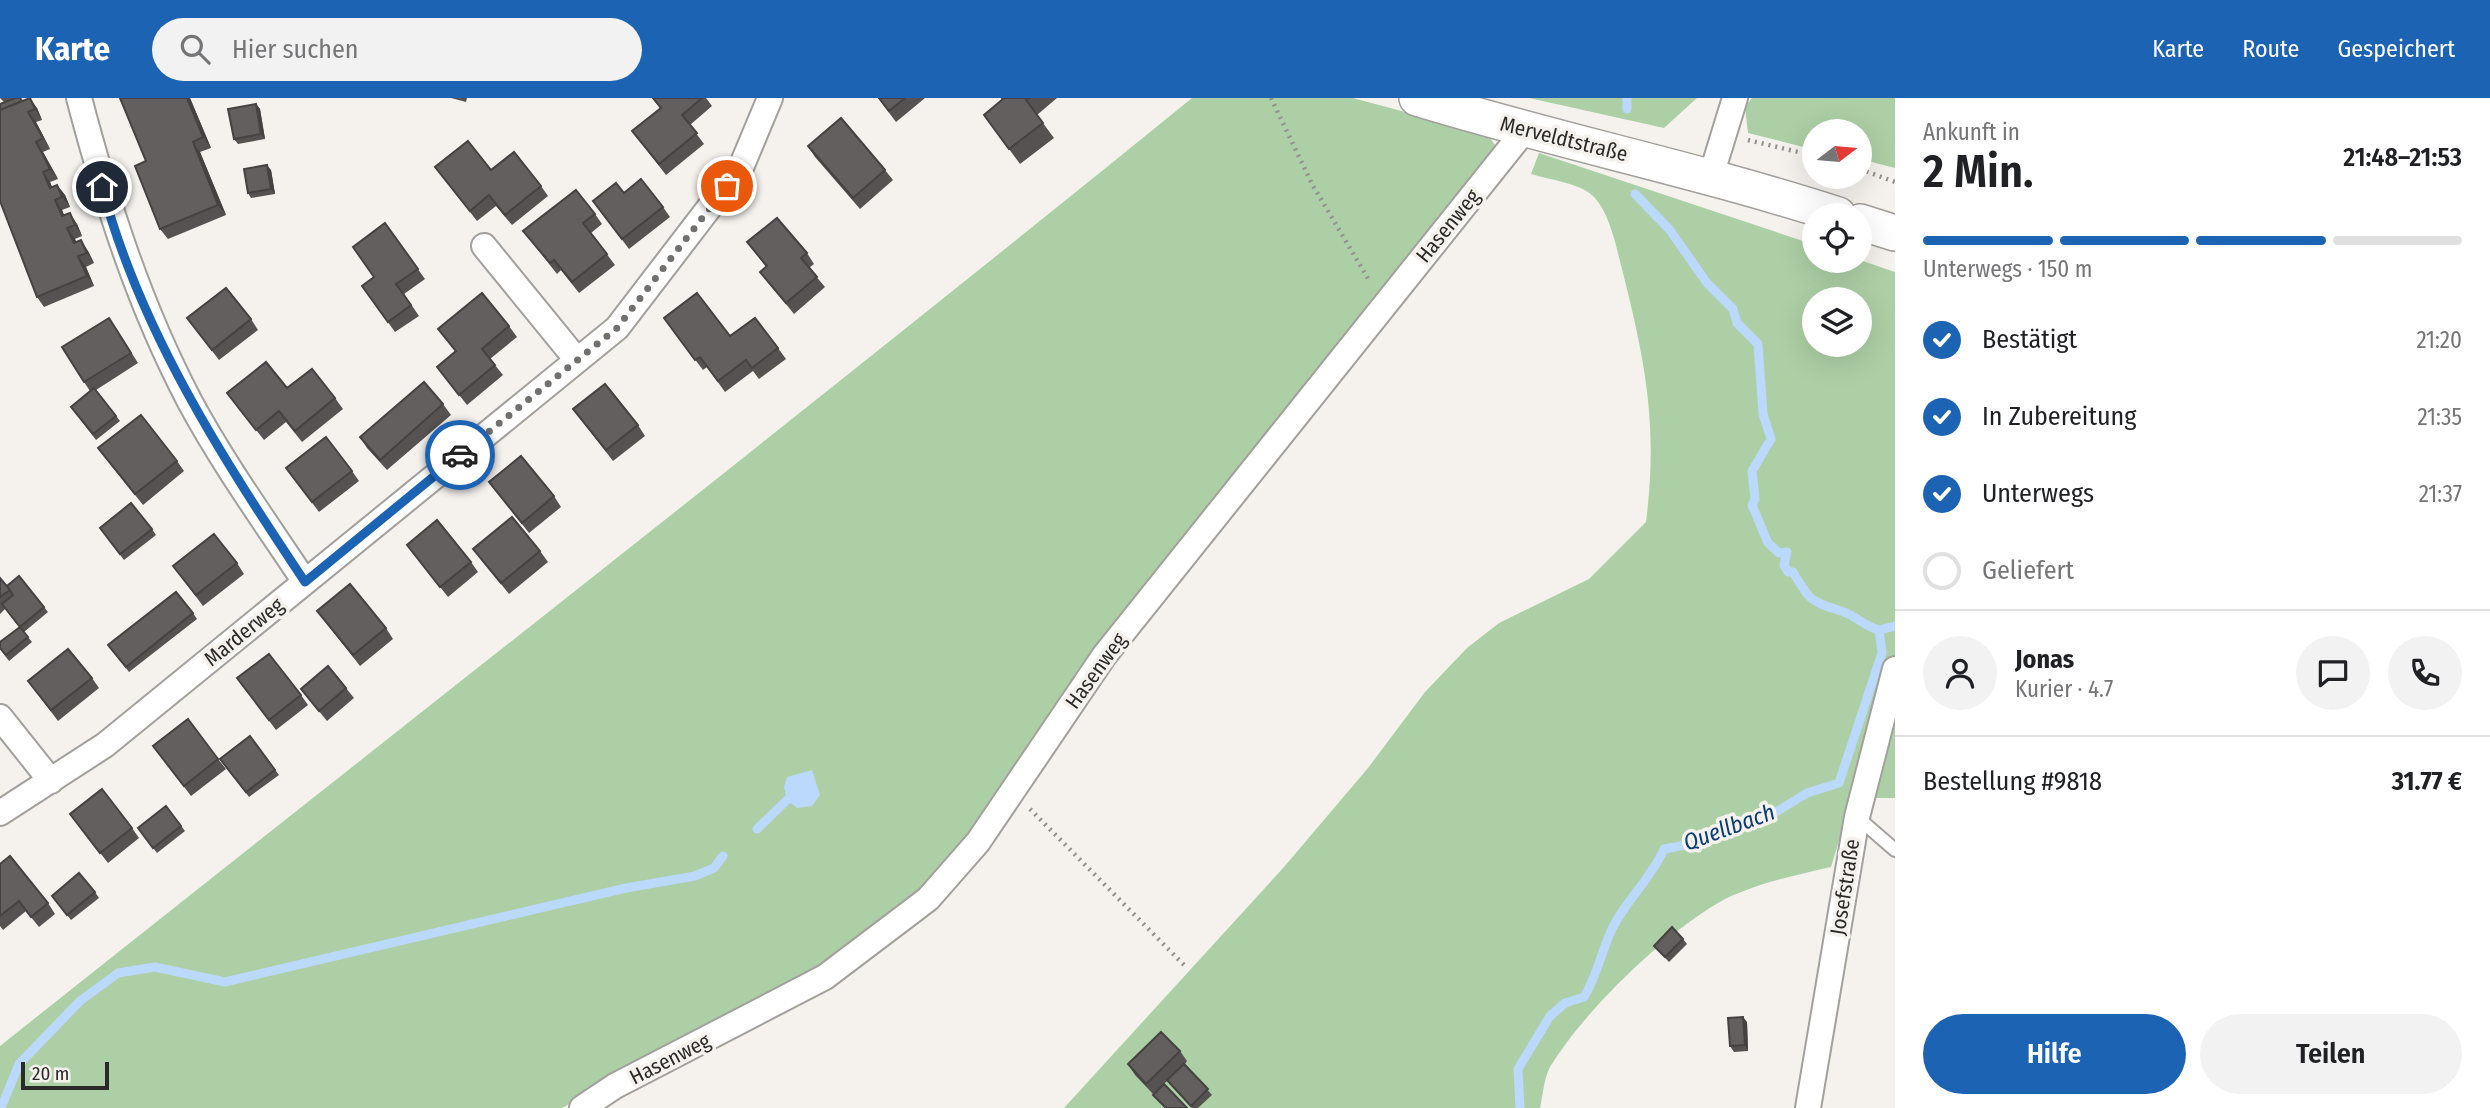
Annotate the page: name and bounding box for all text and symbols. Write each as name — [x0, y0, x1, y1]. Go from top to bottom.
search box — [152, 18, 642, 81]
text: Karte — [35, 29, 110, 69]
icon: search — [176, 30, 214, 68]
text: Hier suchen — [232, 34, 359, 65]
text: Karte — [2152, 35, 2204, 63]
text: Route — [2242, 35, 2299, 63]
text: Gespeichert — [2337, 35, 2455, 63]
street label: Merveldtstraße — [1498, 111, 1630, 167]
text: Ankunft in — [1923, 118, 2020, 146]
north arrow — [1802, 119, 1872, 189]
map controls — [1802, 119, 1872, 357]
text: 21:48–21:53 — [2343, 142, 2462, 173]
text: 2 Min. — [1923, 144, 2033, 199]
pin — [697, 156, 757, 216]
pin — [72, 157, 132, 217]
icon: bag — [708, 167, 746, 205]
icon: home — [83, 168, 121, 206]
street label: Hasenweg — [1410, 184, 1486, 268]
button: locate — [1802, 203, 1872, 273]
text: Unterwegs · 150 m — [1923, 255, 2092, 283]
button: layers — [1802, 287, 1872, 357]
icon: check — [1923, 321, 1961, 359]
text: Bestätigt — [1982, 324, 2077, 355]
text: 21:20 — [2416, 326, 2462, 354]
icon: check — [1923, 398, 1961, 436]
text: In Zubereitung — [1982, 401, 2136, 432]
text: 21:35 — [2417, 403, 2462, 431]
courier — [425, 420, 495, 490]
icon: car — [441, 436, 479, 474]
icon: check — [1923, 475, 1961, 513]
text: Unterwegs — [1982, 478, 2094, 509]
text: 21:37 — [2419, 480, 2462, 508]
text: Geliefert — [1982, 555, 2074, 586]
street label: Marderweg — [199, 592, 289, 672]
street label: Hasenweg — [1060, 628, 1132, 714]
button: person — [1923, 636, 1997, 710]
button: chat — [2296, 636, 2370, 710]
button: phone — [2388, 636, 2462, 710]
text: Jonas — [2015, 644, 2074, 675]
text: Kurier · 4.7 — [2015, 675, 2113, 703]
text: Bestellung #9818 — [1923, 766, 2102, 797]
text: 31.77 € — [2392, 766, 2462, 797]
water label: Quellbach — [1680, 798, 1778, 856]
street label: Josefstraße — [1825, 837, 1865, 937]
button: Hilfe — [1923, 1014, 2186, 1094]
button: Teilen — [2200, 1014, 2462, 1094]
street label: Hasenweg — [625, 1028, 715, 1090]
scale bar — [21, 1059, 108, 1091]
text: 20 m — [32, 1062, 69, 1085]

